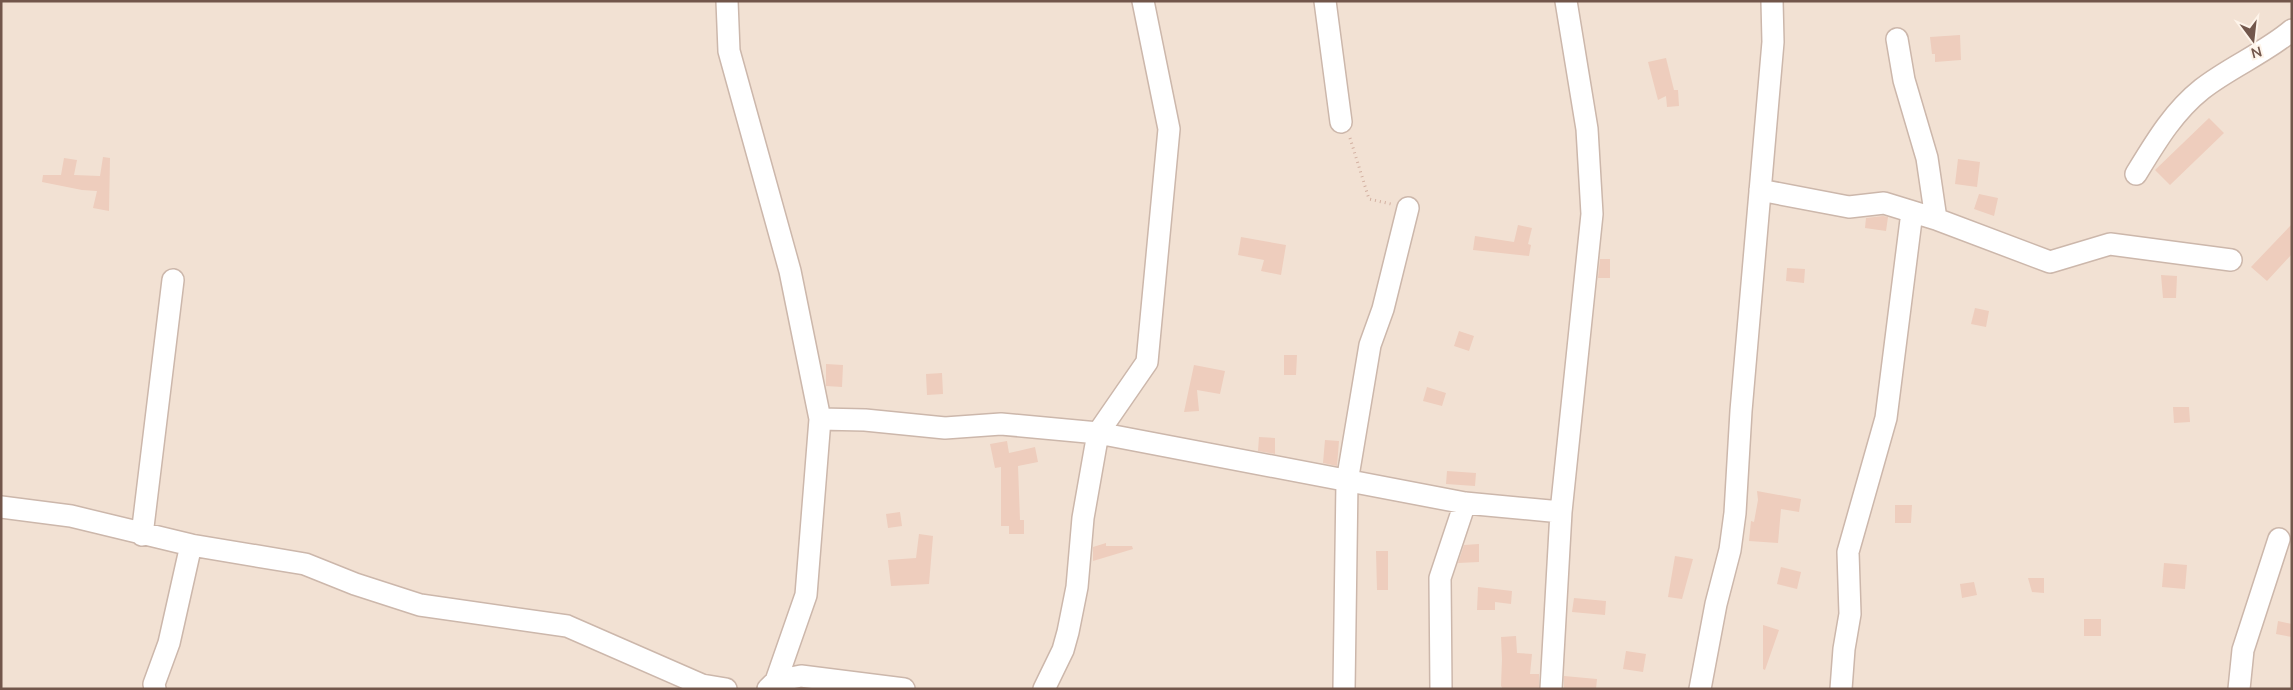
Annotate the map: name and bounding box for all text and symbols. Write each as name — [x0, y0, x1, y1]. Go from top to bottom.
north arrow — [2228, 15, 2278, 65]
text: N — [2249, 42, 2264, 63]

